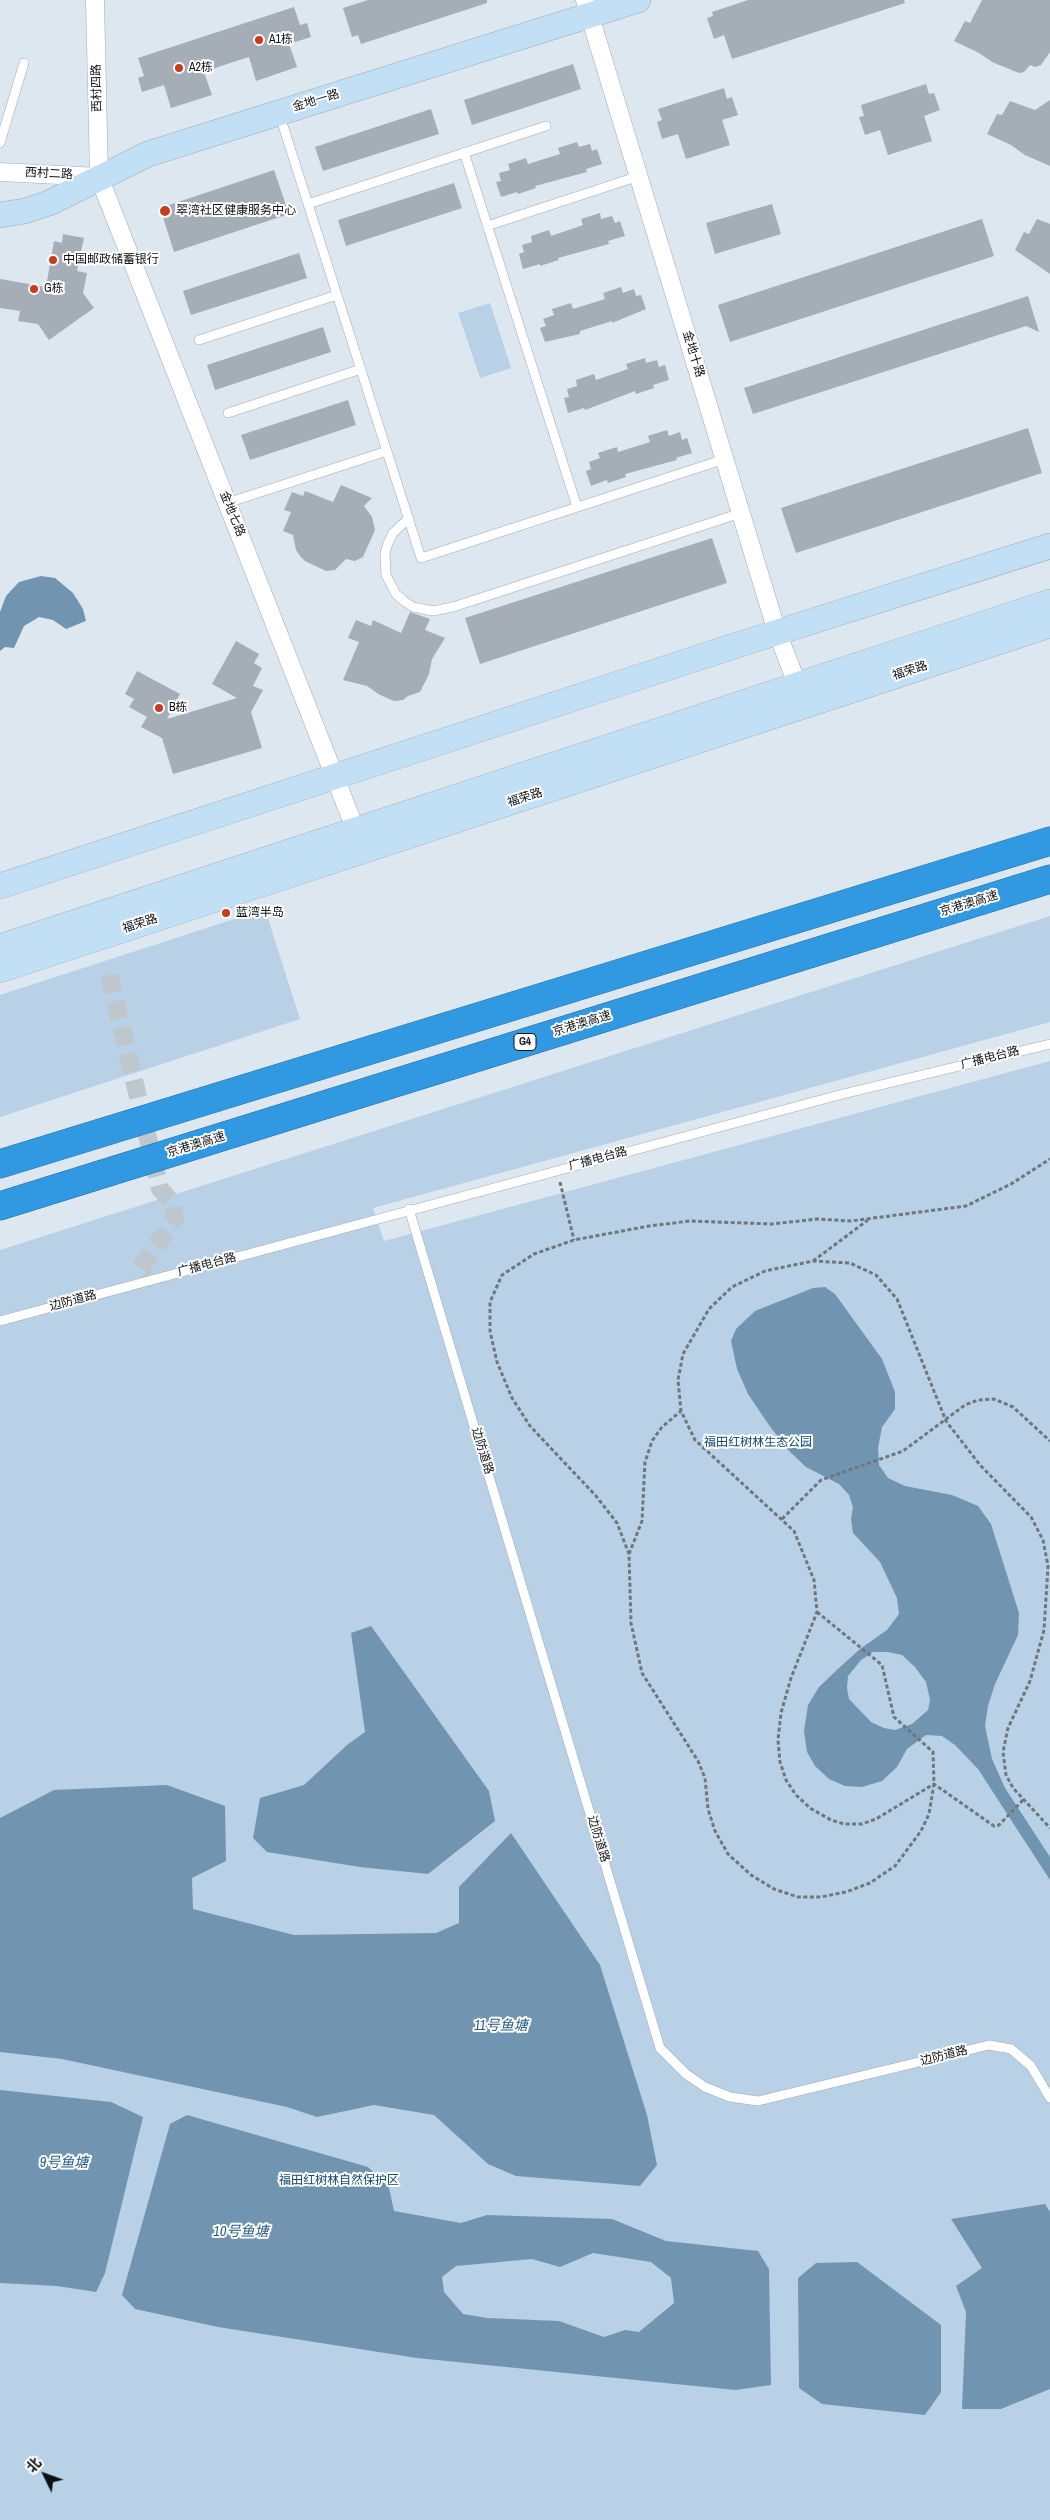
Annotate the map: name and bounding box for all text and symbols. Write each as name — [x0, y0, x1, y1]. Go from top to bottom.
place label: A1栋 — [269, 33, 293, 47]
marker: A1栋 — [253, 34, 265, 46]
place label: A2栋 — [189, 61, 213, 75]
marker: A2栋 — [173, 62, 185, 74]
street label: 西村四路 — [89, 64, 105, 112]
street label: 金地一路 — [291, 87, 341, 115]
street label: 西村二路 — [25, 166, 73, 182]
marker: 翠湾社区健康服务中心 — [158, 204, 172, 218]
place label: 翠湾社区健康服务中心 — [176, 204, 296, 218]
place label: 中国邮政储蓄银行 — [63, 253, 159, 267]
marker: 中国邮政储蓄银行 — [47, 254, 59, 266]
place label: G栋 — [44, 282, 64, 296]
marker: G栋 — [28, 283, 40, 295]
street label: 金地十路 — [679, 329, 707, 379]
street label: 金地七路 — [216, 489, 248, 539]
street label: 福荣路 — [891, 659, 929, 683]
place label: B栋 — [169, 701, 188, 715]
marker: B栋 — [153, 702, 165, 714]
street label: 福荣路 — [506, 786, 544, 810]
street label: 京港澳高速 — [938, 888, 1000, 920]
place label: 蓝湾半岛 — [236, 906, 284, 920]
marker: 蓝湾半岛 — [220, 907, 232, 919]
street label: 福荣路 — [121, 912, 159, 936]
street label: 京港澳高速 — [551, 1008, 613, 1040]
road number: G4 — [514, 1034, 536, 1050]
street label: 广播电台路 — [959, 1044, 1021, 1072]
street label: 京港澳高速 — [165, 1129, 227, 1161]
street label: 广播电台路 — [567, 1144, 629, 1174]
street label: 广播电台路 — [176, 1250, 238, 1280]
street label: 边防道路 — [48, 1288, 98, 1314]
street label: 边防道路 — [468, 1426, 496, 1476]
park label: 福田红树林生态公园 — [704, 1436, 812, 1450]
street label: 边防道路 — [584, 1814, 612, 1864]
water label: 11号鱼塘 — [474, 2018, 528, 2034]
street label: 边防道路 — [919, 2043, 969, 2069]
water label: 9号鱼塘 — [40, 2155, 88, 2171]
park label: 福田红树林自然保护区 — [279, 2174, 399, 2188]
water label: 10号鱼塘 — [214, 2224, 268, 2240]
north arrow — [20, 2450, 70, 2500]
text: 北 — [22, 2454, 45, 2476]

